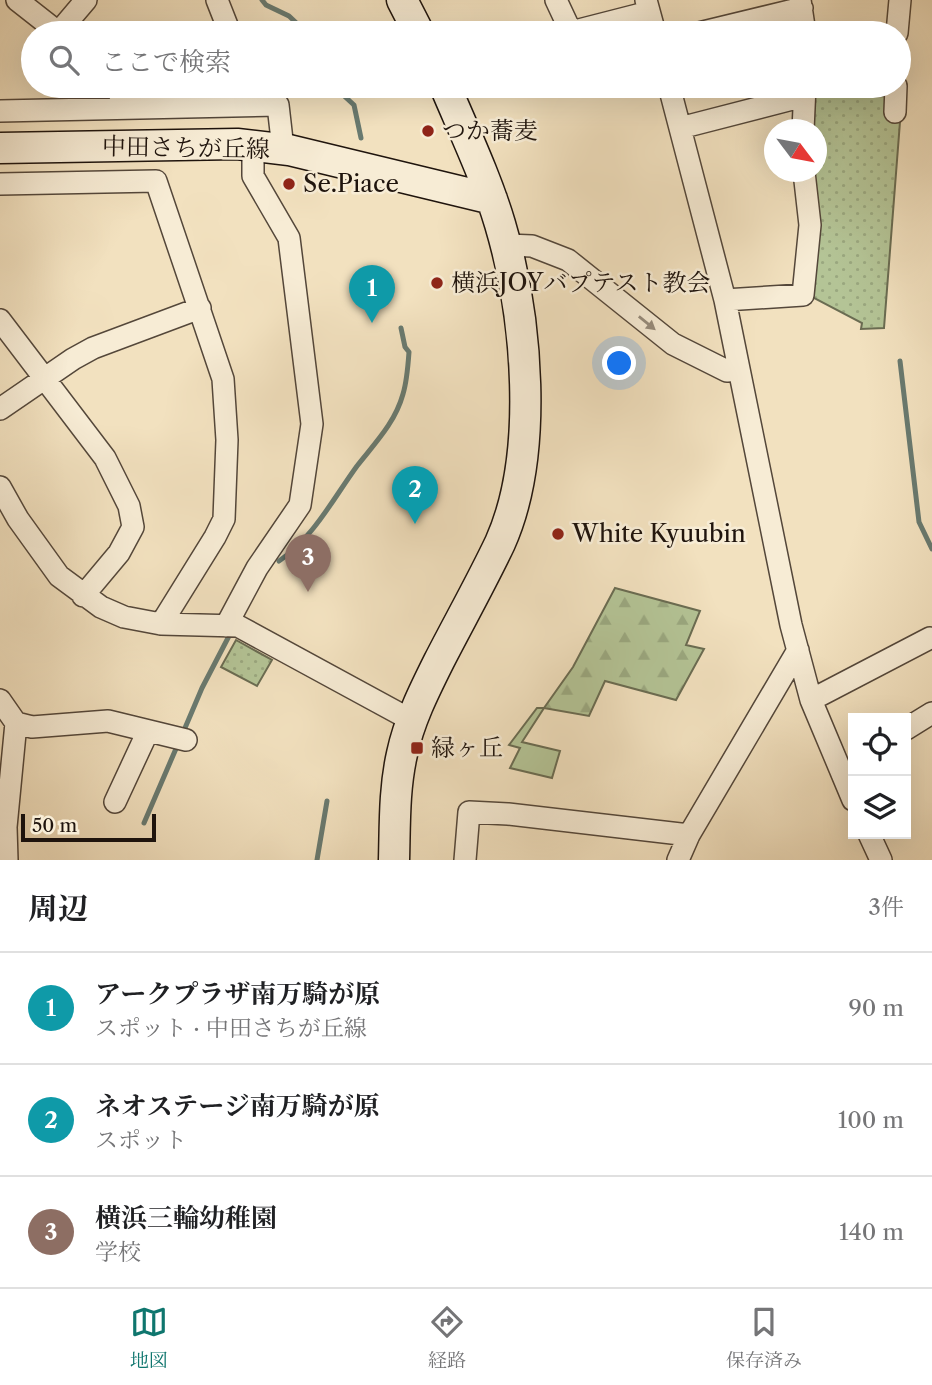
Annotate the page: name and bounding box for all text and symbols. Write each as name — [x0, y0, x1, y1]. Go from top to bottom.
search box — [21, 21, 911, 98]
icon: search — [45, 41, 83, 79]
text: ここで検索 — [101, 46, 231, 78]
place label: つか蕎麦 — [442, 116, 538, 145]
north arrow — [764, 119, 827, 182]
marker: つか蕎麦 — [420, 123, 436, 139]
street label: 中田さちが丘線 — [102, 132, 270, 163]
place label: Se.Piace — [303, 169, 399, 198]
marker: Se.Piace — [281, 176, 297, 192]
pin: 1 — [349, 265, 395, 323]
place label: 横浜JOYバプテスト教会 — [451, 268, 711, 297]
marker: 横浜JOYバプテスト教会 — [429, 275, 445, 291]
one-way arrow — [637, 316, 655, 331]
your location — [602, 346, 636, 380]
pin: 2 — [392, 466, 438, 524]
place label: White Kyuubin — [571, 519, 746, 548]
marker: White Kyuubin — [550, 526, 566, 542]
pin: 3 — [285, 534, 331, 592]
map controls — [848, 713, 911, 839]
button: locate — [848, 713, 911, 776]
place label: 緑ヶ丘 — [431, 733, 503, 762]
marker: 緑ヶ丘 — [409, 740, 425, 756]
button: layers — [848, 776, 911, 839]
scale bar — [21, 811, 156, 843]
text: 50 m — [32, 814, 77, 837]
text: 周辺 — [28, 890, 88, 927]
text: 3件 — [868, 893, 904, 921]
text: アークプラザ南万騎が原 — [95, 978, 380, 1010]
text: 1 — [46, 994, 56, 1022]
text: 90 m — [848, 994, 904, 1022]
text: スポット · 中田さちが丘線 — [95, 1014, 367, 1042]
text: ネオステージ南万騎が原 — [95, 1090, 380, 1122]
text: 2 — [44, 1106, 58, 1134]
text: 100 m — [838, 1106, 904, 1134]
text: スポット — [95, 1126, 187, 1154]
text: 横浜三輪幼稚園 — [95, 1202, 277, 1234]
text: 3 — [45, 1218, 58, 1246]
text: 140 m — [839, 1218, 904, 1246]
text: 学校 — [95, 1238, 141, 1266]
tab: 地図 — [130, 1303, 168, 1372]
tab: 経路 — [428, 1303, 466, 1372]
tab: 保存済み — [726, 1303, 802, 1372]

